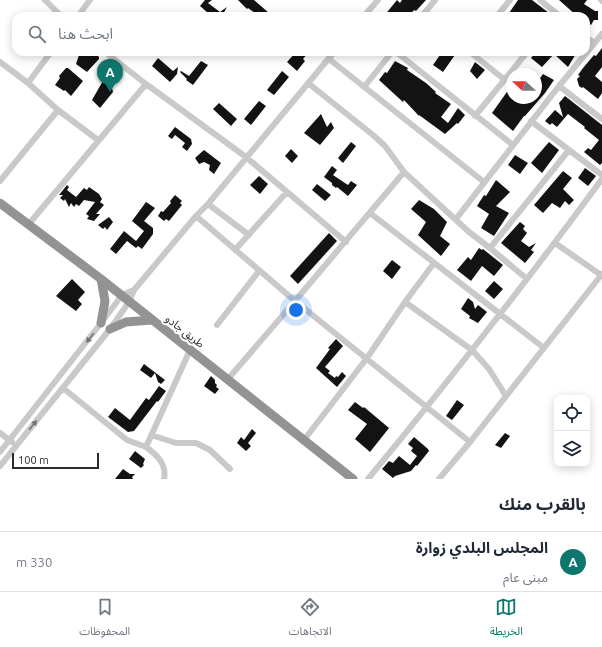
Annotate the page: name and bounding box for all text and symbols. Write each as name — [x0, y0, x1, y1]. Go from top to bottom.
search box — [12, 12, 590, 56]
icon: search — [26, 23, 48, 45]
text: ابحث هنا — [58, 25, 113, 42]
pin: A — [97, 59, 123, 92]
north arrow — [506, 68, 542, 104]
your location — [286, 300, 306, 320]
street label: طريق جادو — [163, 312, 207, 351]
one-way arrow — [86, 332, 94, 343]
map controls — [554, 395, 590, 467]
button: locate — [554, 395, 590, 431]
one-way arrow — [29, 419, 38, 430]
button: layers — [554, 431, 590, 467]
scale bar — [12, 451, 99, 470]
text: 100 m — [18, 454, 49, 466]
text: بالقرب منك — [499, 494, 586, 513]
text: المجلس البلدي زوارة — [416, 539, 548, 556]
text: 330 m — [16, 555, 52, 569]
text: A — [568, 555, 578, 569]
text: مبنى عام — [503, 570, 548, 584]
tab: المحفوظات — [79, 596, 130, 643]
tab: الاتجاهات — [289, 596, 332, 643]
tab: الخريطة — [490, 596, 523, 643]

